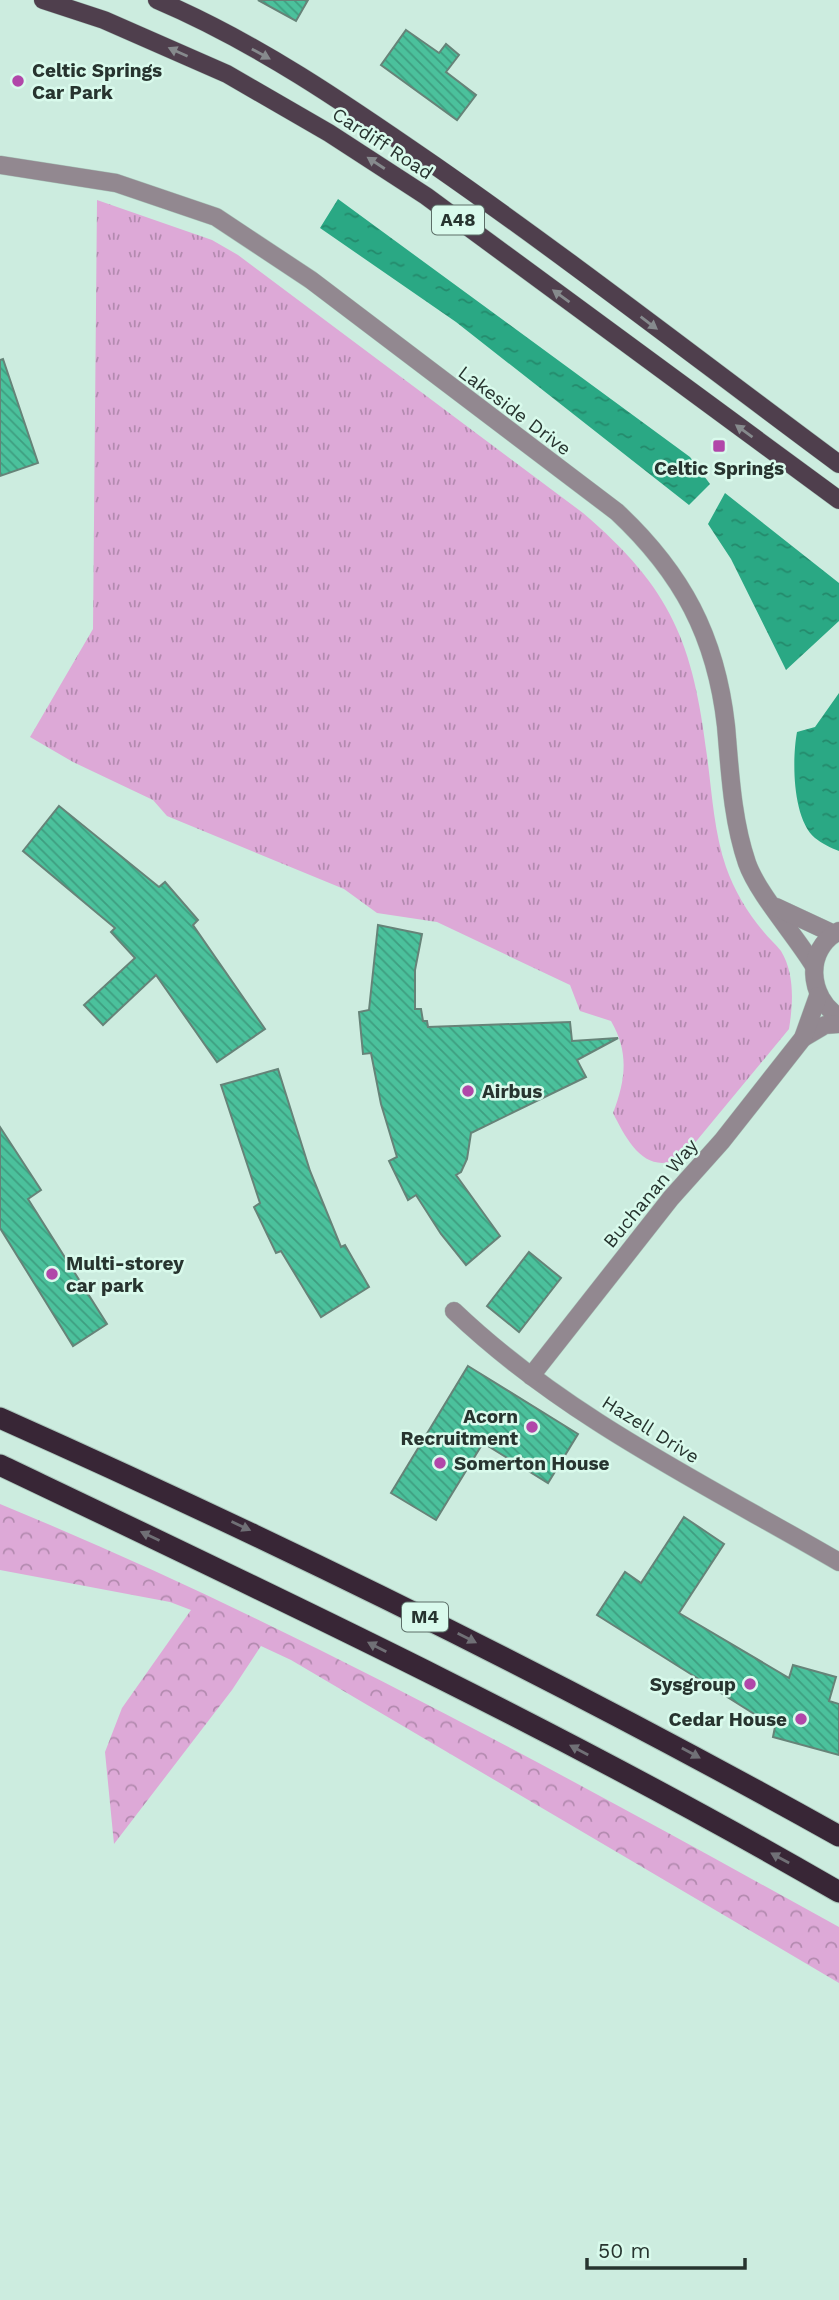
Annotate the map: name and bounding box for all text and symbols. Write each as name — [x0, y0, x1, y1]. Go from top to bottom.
one-way arrow — [167, 47, 188, 58]
one-way arrow — [251, 48, 271, 60]
place label: Celtic Springs Car Park — [32, 59, 162, 104]
marker: Celtic Springs Car Park — [10, 73, 26, 89]
street label: Cardiff Road — [328, 102, 437, 184]
one-way arrow — [367, 157, 386, 170]
road number: A48 — [432, 205, 484, 234]
one-way arrow — [552, 289, 570, 303]
one-way arrow — [640, 316, 658, 330]
street label: Lakeside Drive — [454, 361, 576, 460]
one-way arrow — [735, 425, 753, 439]
marker: Celtic Springs — [711, 438, 727, 454]
place label: Celtic Springs — [654, 457, 784, 480]
place label: Airbus — [482, 1080, 542, 1103]
marker: Airbus — [460, 1083, 476, 1099]
street label: Buchanan Way — [598, 1134, 703, 1252]
place label: Multi-storey car park — [66, 1252, 184, 1297]
marker: Multi-storey car park — [44, 1266, 60, 1282]
street label: Hazell Drive — [598, 1390, 704, 1468]
place label: Acorn Recruitment — [401, 1405, 519, 1450]
marker: Acorn Recruitment — [524, 1419, 540, 1435]
place label: Somerton House — [454, 1452, 610, 1475]
marker: Somerton House — [432, 1455, 448, 1471]
one-way arrow — [231, 1520, 251, 1532]
one-way arrow — [140, 1531, 160, 1542]
road number: M4 — [402, 1602, 448, 1632]
one-way arrow — [457, 1633, 477, 1644]
one-way arrow — [367, 1641, 387, 1652]
place label: Sysgroup — [650, 1673, 736, 1696]
marker: Sysgroup — [742, 1676, 758, 1692]
place label: Cedar House — [669, 1708, 787, 1731]
marker: Cedar House — [793, 1711, 809, 1727]
one-way arrow — [569, 1744, 589, 1756]
one-way arrow — [681, 1747, 701, 1759]
one-way arrow — [770, 1852, 790, 1864]
scale bar — [587, 2226, 744, 2270]
text: 50 m — [598, 2238, 650, 2263]

